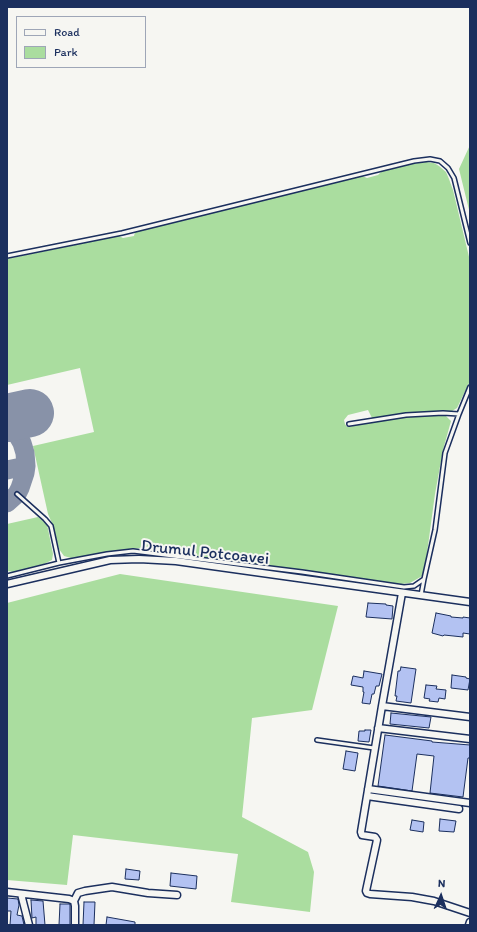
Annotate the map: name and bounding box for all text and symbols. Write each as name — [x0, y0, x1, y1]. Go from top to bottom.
legend — [16, 16, 146, 68]
text: Road — [54, 25, 80, 39]
text: Park — [54, 45, 78, 59]
street label: Drumul Potcoavei — [140, 536, 270, 570]
north arrow — [421, 876, 461, 916]
text: N — [438, 877, 446, 890]

